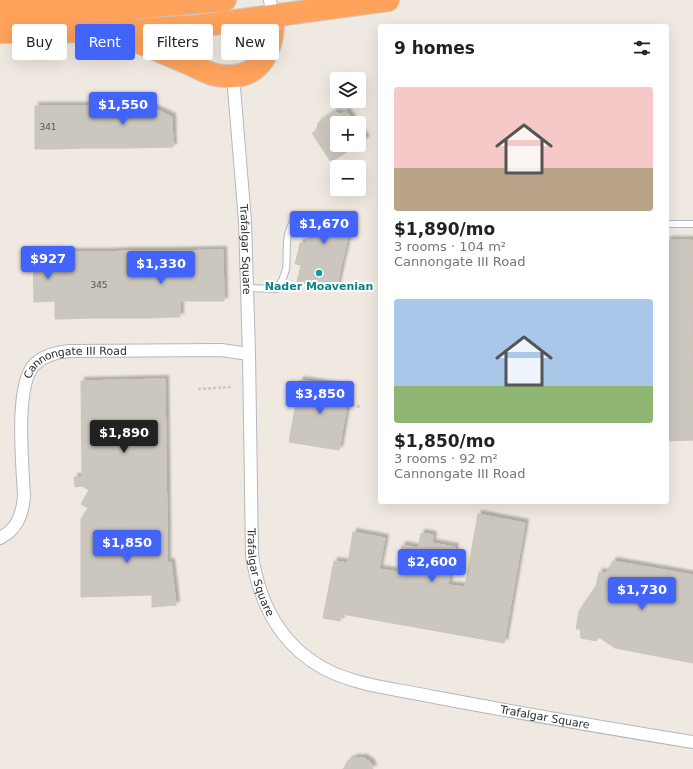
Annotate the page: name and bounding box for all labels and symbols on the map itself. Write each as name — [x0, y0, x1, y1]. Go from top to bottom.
pin: $1,550 — [90, 92, 156, 126]
house number: 341 — [39, 122, 57, 132]
street label: Trafalgar Square — [237, 203, 253, 295]
pin: $1,670 — [291, 211, 357, 245]
pin: $927 — [24, 246, 72, 280]
pin: $1,330 — [128, 251, 194, 285]
marker: Nader Moavenian — [314, 268, 324, 278]
house number: 345 — [90, 280, 108, 290]
place label: Nader Moavenian — [265, 280, 373, 293]
street label: Cannongate III Road — [21, 345, 127, 381]
pin: $3,850 — [287, 381, 353, 415]
pin: $1,890 — [91, 420, 157, 454]
street label: Trafalgar Square — [245, 527, 277, 619]
pin: $1,850 — [94, 530, 160, 564]
pin: $2,600 — [399, 549, 465, 583]
pin: $1,730 — [609, 577, 675, 611]
street label: Trafalgar Square — [498, 703, 591, 732]

